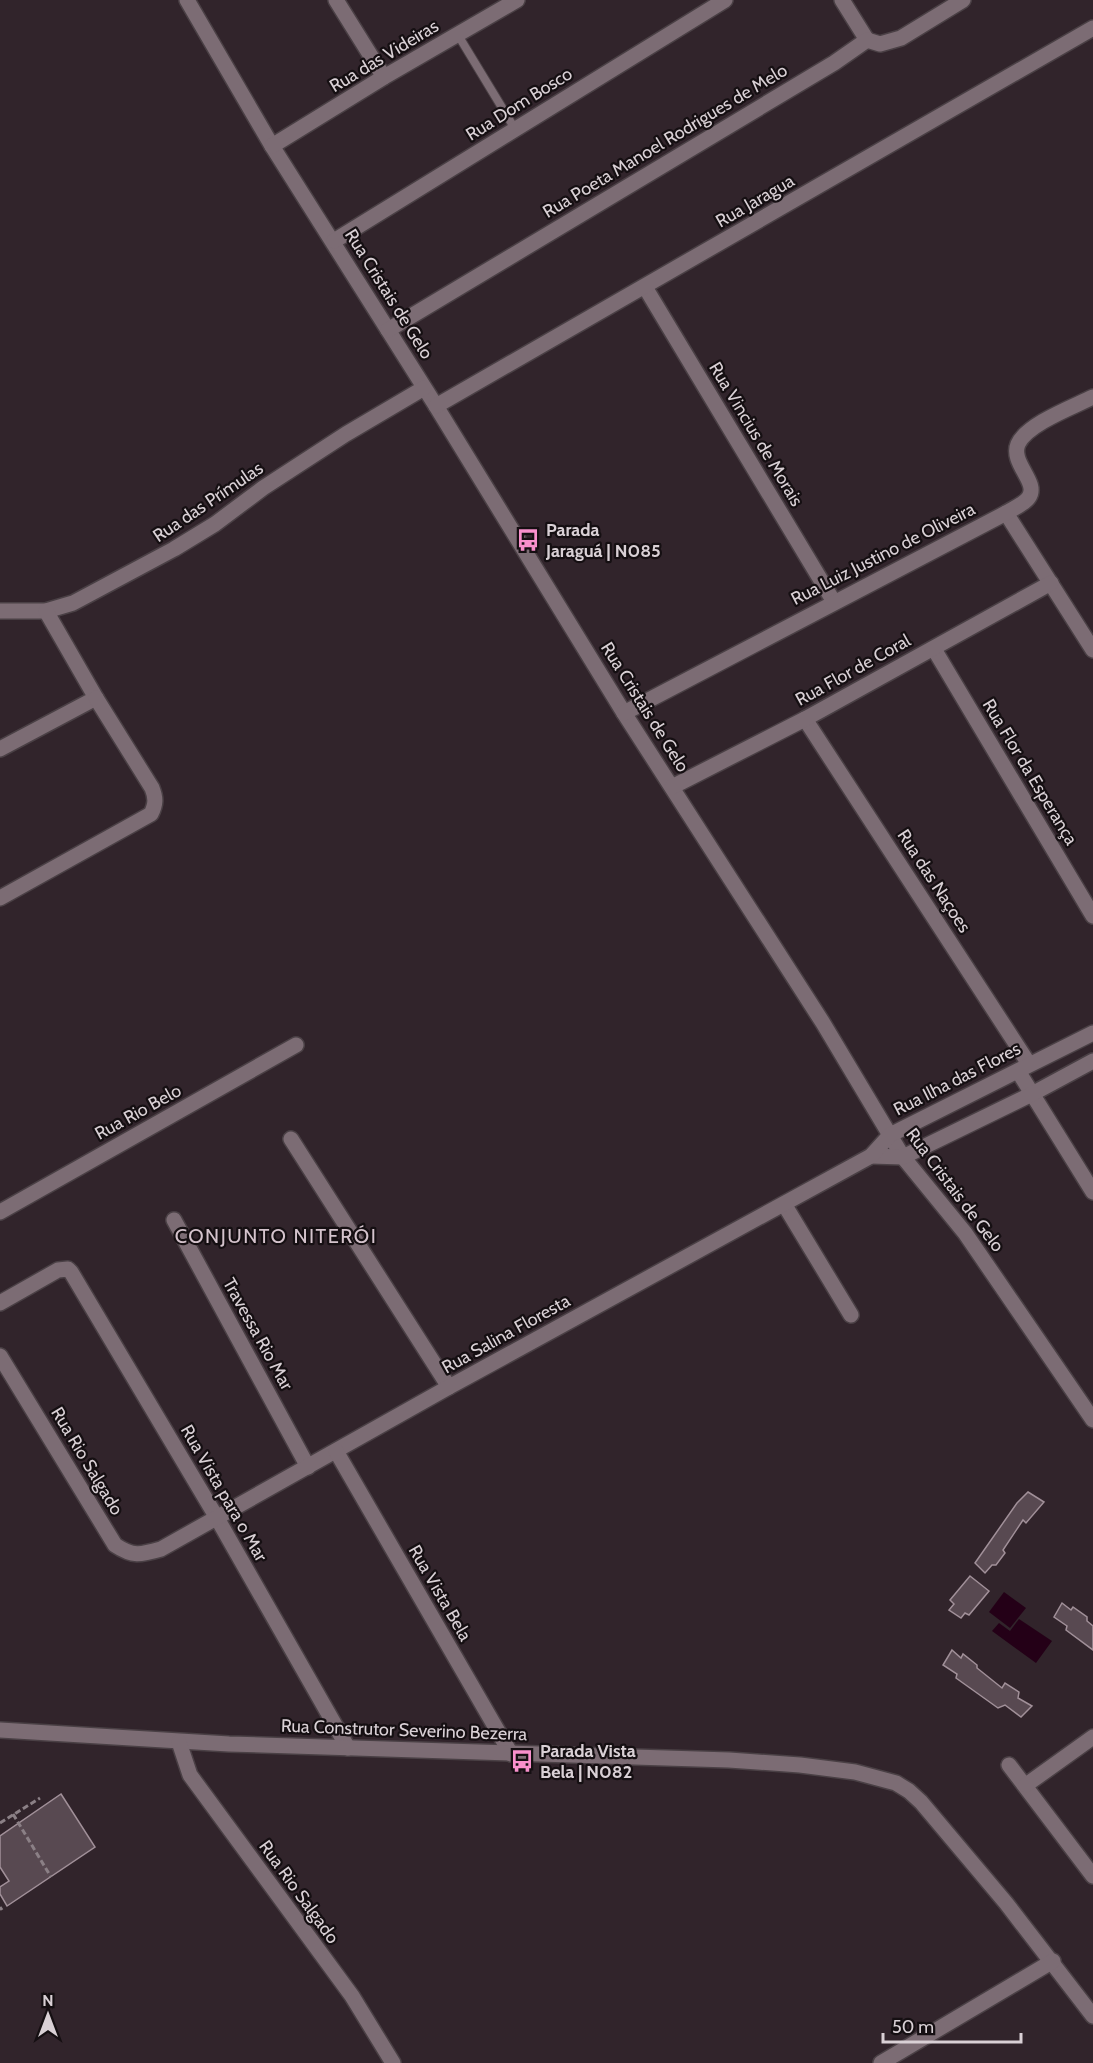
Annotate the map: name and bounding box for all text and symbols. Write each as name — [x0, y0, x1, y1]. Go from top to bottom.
street label: Rua das Videiras — [326, 15, 442, 97]
street label: Rua Poeta Manoel Rodrigues de Melo — [539, 59, 791, 223]
street label: Rua Dom Bosco — [462, 62, 576, 146]
street label: Rua Jaragua — [712, 170, 798, 232]
street label: Rua Cristais de Gelo — [340, 225, 438, 363]
street label: Rua Vincius de Morais — [704, 358, 808, 510]
street label: Rua das Prímulas — [149, 457, 267, 547]
street label: Rua Luiz Justino de Oliveira — [787, 498, 979, 610]
place label: Parada Jaraguá | N085 — [545, 519, 661, 562]
bus stop icon: Parada Jaraguá | N085 — [515, 527, 541, 553]
street label: Rua Flor de Coral — [792, 629, 915, 711]
street label: Rua Cristais de Gelo — [596, 638, 694, 776]
street label: Rua Flor da Esperança — [978, 695, 1082, 849]
street label: Rua das Naçoes — [892, 825, 976, 937]
street label: Rua Ilha das Flores — [890, 1038, 1024, 1120]
street label: Rua Rio Belo — [91, 1079, 185, 1145]
street label: Rua Cristais de Gelo — [901, 1124, 1009, 1256]
district label: CONJUNTO NITERÓI — [175, 1224, 377, 1248]
street label: Travessa Rio Mar — [218, 1274, 298, 1394]
street label: Rua Salina Floresta — [438, 1290, 574, 1378]
street label: Rua Rio Salgado — [46, 1403, 128, 1519]
street label: Rua Vista para o Mar — [176, 1421, 272, 1566]
street label: Rua Vista Bela — [404, 1541, 477, 1645]
street label: Rua Construtor Severino Bezerra — [281, 1715, 528, 1745]
place label: Parada Vista Bela | N082 — [540, 1740, 636, 1783]
bus stop icon: Parada Vista Bela | N082 — [509, 1748, 535, 1774]
street label: Rua Rio Salgado — [254, 1836, 344, 1948]
north arrow — [18, 1985, 78, 2045]
text: N — [42, 1991, 54, 2010]
scale bar — [883, 2006, 1021, 2044]
text: 50 m — [892, 2016, 934, 2038]

